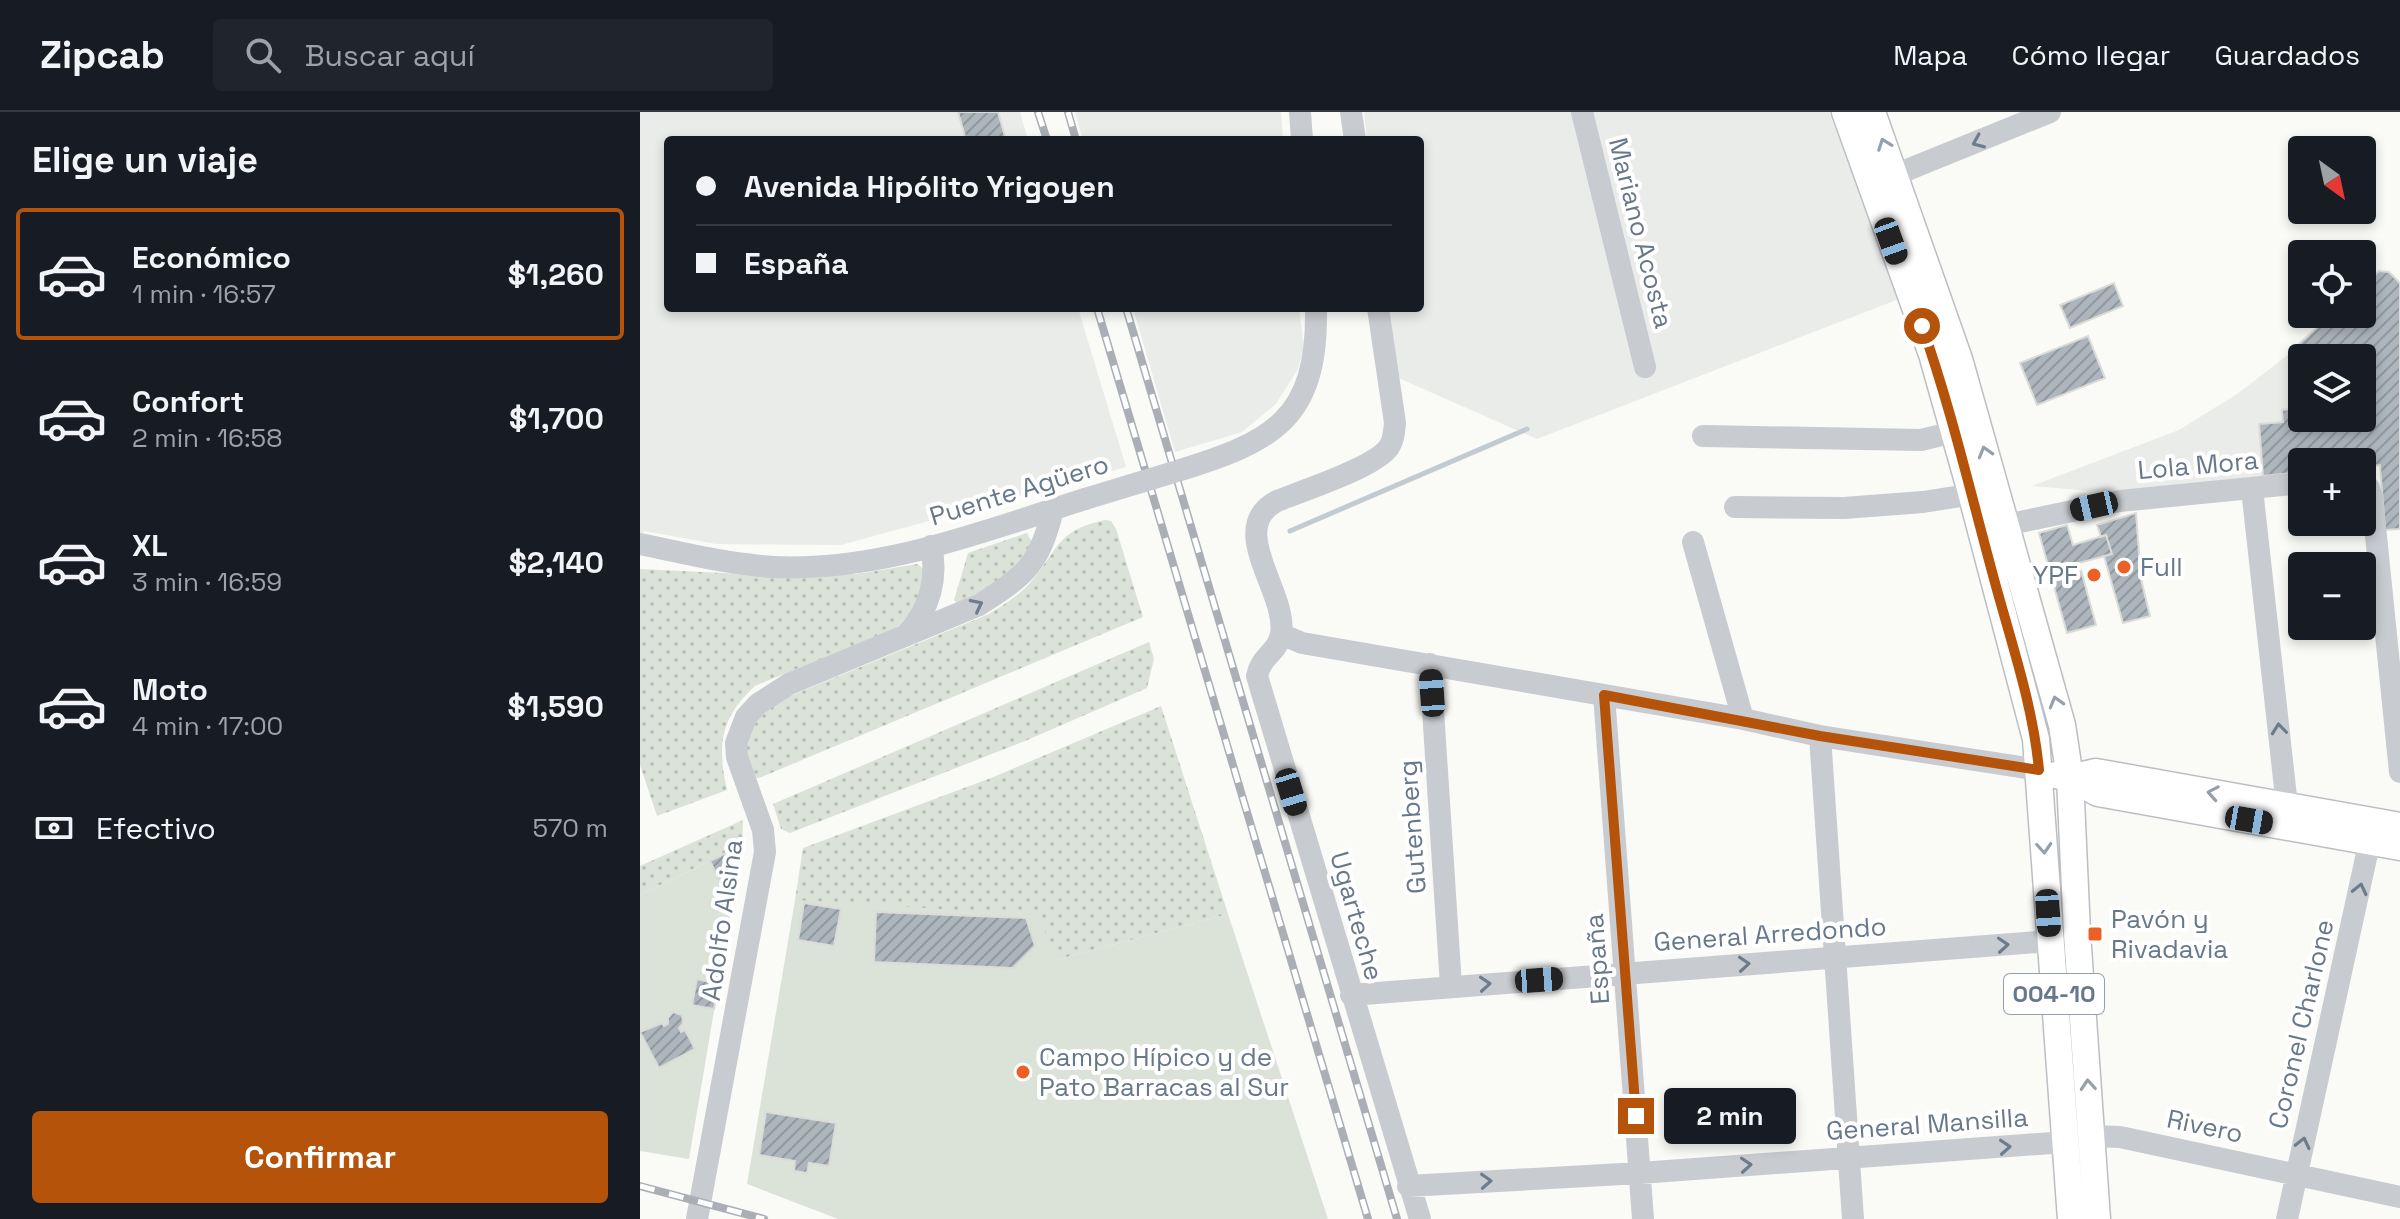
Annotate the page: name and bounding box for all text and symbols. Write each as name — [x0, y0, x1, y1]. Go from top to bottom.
search box — [213, 19, 773, 91]
text: Zipcab — [40, 31, 165, 79]
icon: search — [241, 33, 285, 77]
text: Buscar aquí — [305, 36, 475, 75]
text: Mapa — [1893, 37, 1968, 73]
text: Cómo llegar — [2012, 37, 2170, 73]
text: Guardados — [2214, 37, 2360, 73]
one-way arrow — [1972, 132, 1986, 149]
street label: Mariano Acosta — [1601, 134, 1681, 332]
north arrow — [2288, 136, 2376, 224]
map controls — [2288, 136, 2376, 640]
text: Elige un viaje — [32, 137, 258, 183]
one-way arrow — [1877, 138, 1894, 152]
text: Avenida Hipólito Yrigoyen — [744, 167, 1115, 206]
car — [1872, 214, 1910, 268]
icon: car — [36, 238, 108, 310]
text: Económico — [132, 238, 291, 277]
button: locate — [2288, 240, 2376, 328]
text: España — [744, 244, 849, 283]
text: $1,260 — [508, 255, 604, 294]
text: 1 min · 16:57 — [132, 277, 276, 311]
route start — [1904, 308, 1940, 344]
button: layers — [2288, 344, 2376, 432]
icon: car — [36, 382, 108, 454]
text: Confort — [132, 382, 244, 421]
text: $1,700 — [509, 399, 604, 438]
text: 2 min · 16:58 — [132, 421, 282, 455]
street label: Lola Mora — [2136, 443, 2260, 487]
one-way arrow — [1978, 445, 1994, 459]
street label: Puente Agüero — [925, 447, 1113, 533]
button: + — [2288, 448, 2376, 536]
car — [2068, 489, 2120, 523]
icon: car — [36, 526, 108, 598]
text: XL — [132, 526, 168, 565]
text: $2,140 — [509, 543, 604, 582]
place label: Full — [2140, 550, 2183, 584]
button: − — [2288, 552, 2376, 640]
place label: YPF — [2032, 558, 2078, 592]
marker: Full — [2115, 558, 2133, 576]
text: 3 min · 16:59 — [132, 565, 282, 599]
marker: YPF — [2085, 566, 2103, 584]
one-way arrow — [969, 599, 984, 614]
car — [1418, 668, 1446, 718]
icon: car — [36, 670, 108, 742]
text: Moto — [132, 670, 208, 709]
text: $1,590 — [507, 687, 604, 726]
one-way arrow — [2049, 695, 2065, 709]
text: 4 min · 17:00 — [132, 709, 283, 743]
one-way arrow — [2270, 722, 2287, 735]
street label: Gutenberg — [1390, 759, 1434, 895]
car — [1273, 766, 1309, 818]
one-way arrow — [2206, 785, 2220, 802]
car — [2223, 804, 2275, 836]
icon: cash — [32, 806, 76, 850]
text: Efectivo — [96, 809, 216, 848]
text: 570 m — [533, 811, 608, 845]
street label: Adolfo Alsina — [694, 837, 750, 1003]
one-way arrow — [2035, 841, 2052, 854]
street label: Ugarteche — [1322, 848, 1392, 984]
one-way arrow — [2351, 883, 2368, 896]
car — [2034, 888, 2062, 938]
place label: Pavón y Rivadavia — [2111, 902, 2228, 966]
street label: General Arredondo — [1652, 909, 1888, 959]
street label: España — [1577, 912, 1617, 1006]
street label: Coronel Charlone — [2260, 916, 2342, 1132]
marker: Pavón y Rivadavia — [2086, 925, 2104, 943]
one-way arrow — [1997, 937, 2010, 954]
one-way arrow — [1738, 956, 1751, 973]
car — [1514, 966, 1564, 994]
road number: 004-10 — [2004, 974, 2104, 1014]
one-way arrow — [1479, 976, 1492, 993]
place label: Campo Hípico y de Pato Barracas al Sur — [1039, 1040, 1289, 1104]
marker: Campo Hípico y de Pato Barracas al Sur — [1014, 1063, 1032, 1081]
one-way arrow — [2080, 1078, 2097, 1091]
callout: 2 min — [1664, 1088, 1796, 1144]
route end — [1618, 1098, 1654, 1134]
text: 2 min — [1696, 1099, 1764, 1133]
street label: General Mansilla — [1825, 1100, 2029, 1148]
street label: Rivero — [2164, 1101, 2246, 1151]
button: Confirmar — [32, 1111, 608, 1203]
one-way arrow — [2294, 1136, 2311, 1150]
one-way arrow — [1999, 1139, 2012, 1156]
one-way arrow — [1740, 1157, 1753, 1174]
one-way arrow — [1480, 1173, 1493, 1190]

